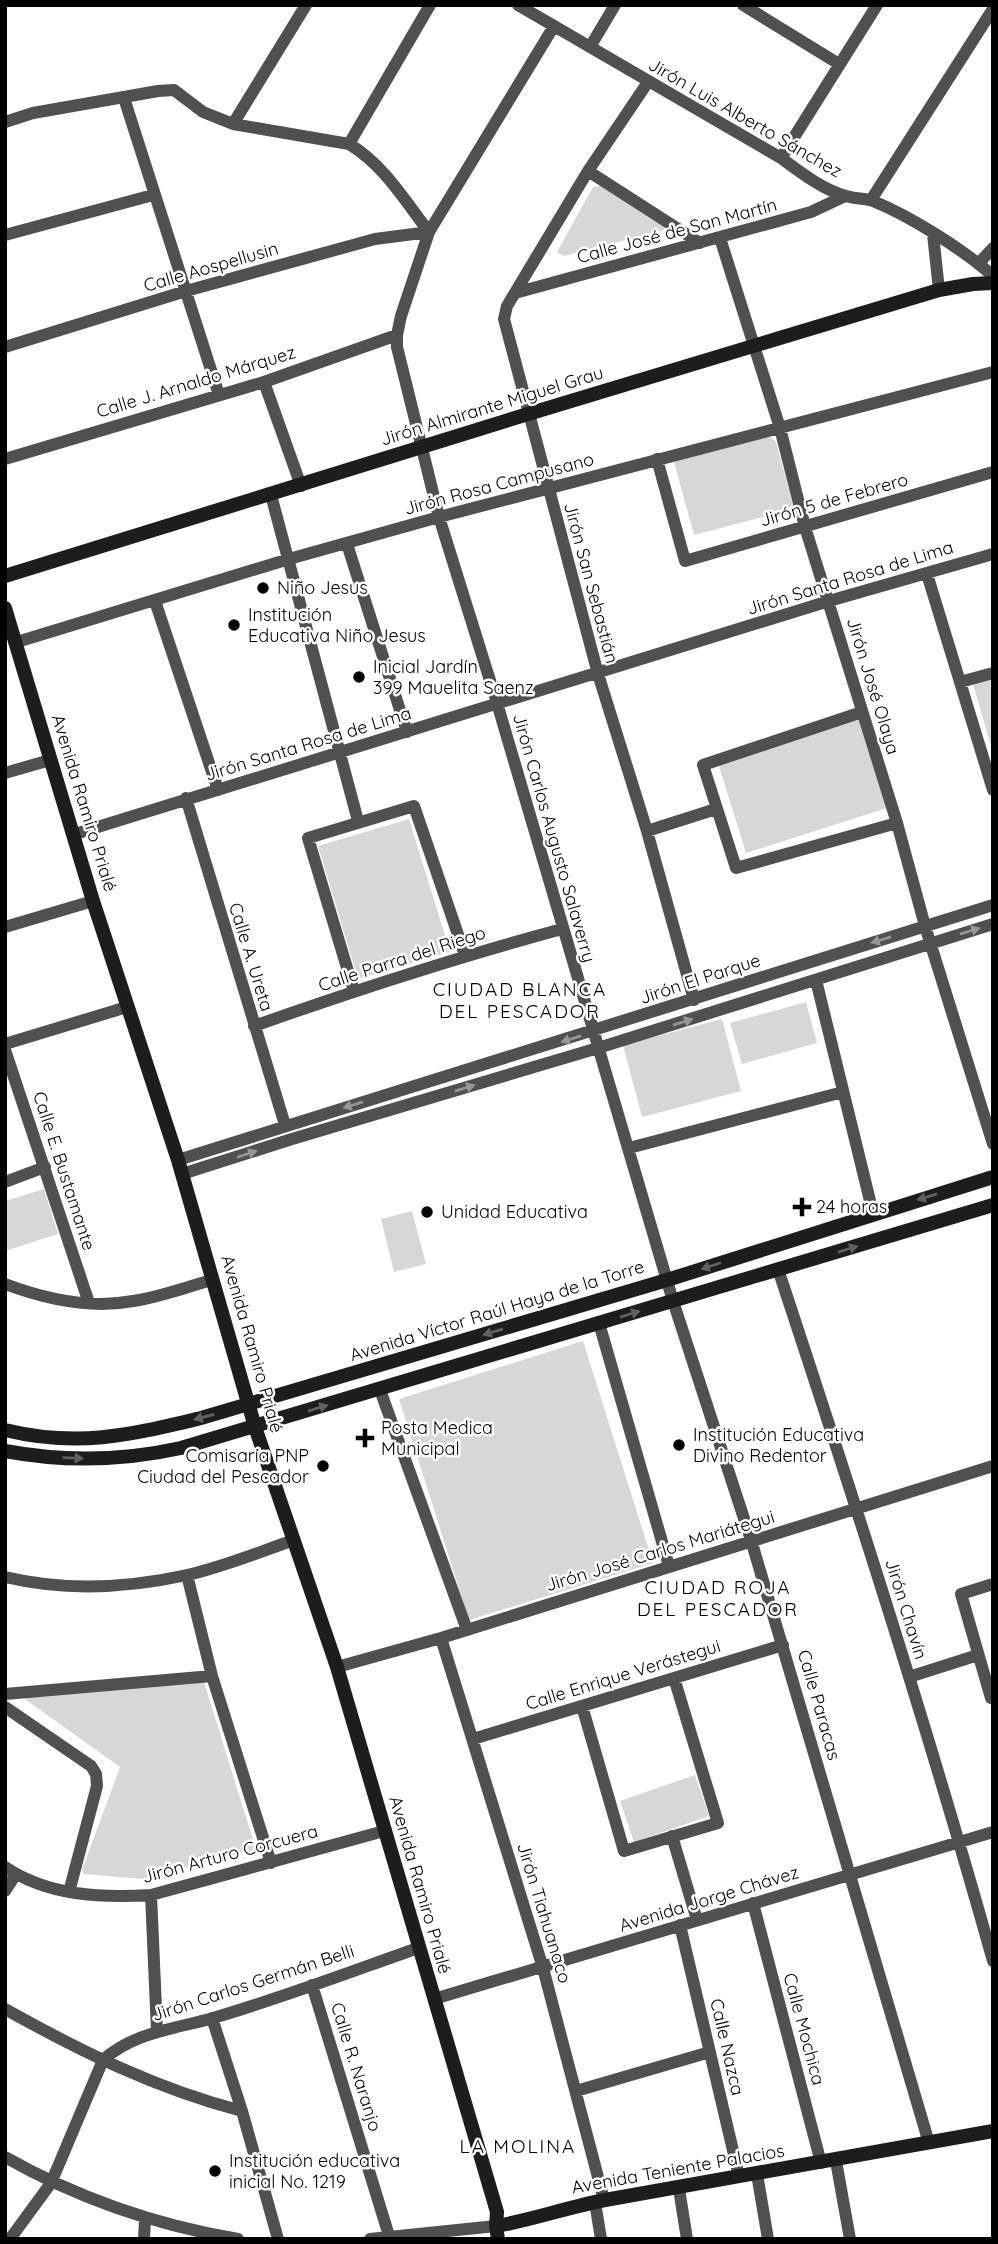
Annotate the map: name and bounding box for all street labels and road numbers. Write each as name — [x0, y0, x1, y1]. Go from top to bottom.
street label: Jirón Luis Alberto Sánchez — [644, 53, 846, 182]
street label: Calle José de San Martín — [574, 193, 779, 268]
street label: Calle Aospellusin — [141, 236, 281, 297]
street label: Calle J. Arnaldo Márquez — [93, 340, 298, 423]
street label: Jirón Almirante Miguel Grau — [378, 361, 606, 450]
street label: Jirón Rosa Campusano — [401, 447, 596, 520]
street label: Jirón 5 de Febrero — [757, 467, 911, 532]
street label: Jirón San Sebastián — [559, 500, 624, 666]
street label: Jirón Santa Rosa de Lima — [744, 535, 956, 620]
street label: Jirón José Olaya — [842, 615, 905, 757]
street label: Jirón Santa Rosa de Lima — [202, 701, 414, 786]
street label: Jirón Carlos Augusto Salaverry — [508, 711, 601, 965]
street label: Avenida Ramiro Prialé — [47, 712, 122, 894]
street label: Calle A. Ureta — [224, 900, 279, 1014]
street label: Calle Parra del Riego — [315, 921, 488, 996]
street label: Jirón El Parque — [636, 948, 763, 1009]
street label: Calle E. Bustamante — [28, 1089, 101, 1253]
street label: Avenida Ramiro Prialé — [216, 1252, 289, 1435]
street label: Avenida Víctor Raúl Haya de la Torre — [347, 1255, 647, 1366]
street label: Jirón José Carlos Mariátegui — [542, 1505, 777, 1596]
street label: Jirón Chavín — [880, 1556, 933, 1662]
street label: Calle Enrique Verástegui — [523, 1634, 723, 1715]
street label: Calle Paracas — [793, 1647, 846, 1763]
street label: Avenida Ramiro Prialé — [384, 1793, 457, 1976]
street label: Jirón Arturo Corcuera — [139, 1819, 320, 1888]
street label: Jirón Tiahuanaco — [512, 1840, 577, 1986]
street label: Avenida Jorge Chávez — [616, 1860, 801, 1937]
street label: Jirón Carlos Germán Belli — [149, 1939, 357, 2026]
street label: Calle Mochica — [778, 1970, 831, 2088]
street label: Calle Nazca — [705, 1996, 750, 2097]
street label: Calle R. Naranjo — [326, 1999, 387, 2134]
street label: Avenida Teniente Palacios — [570, 2138, 786, 2199]

